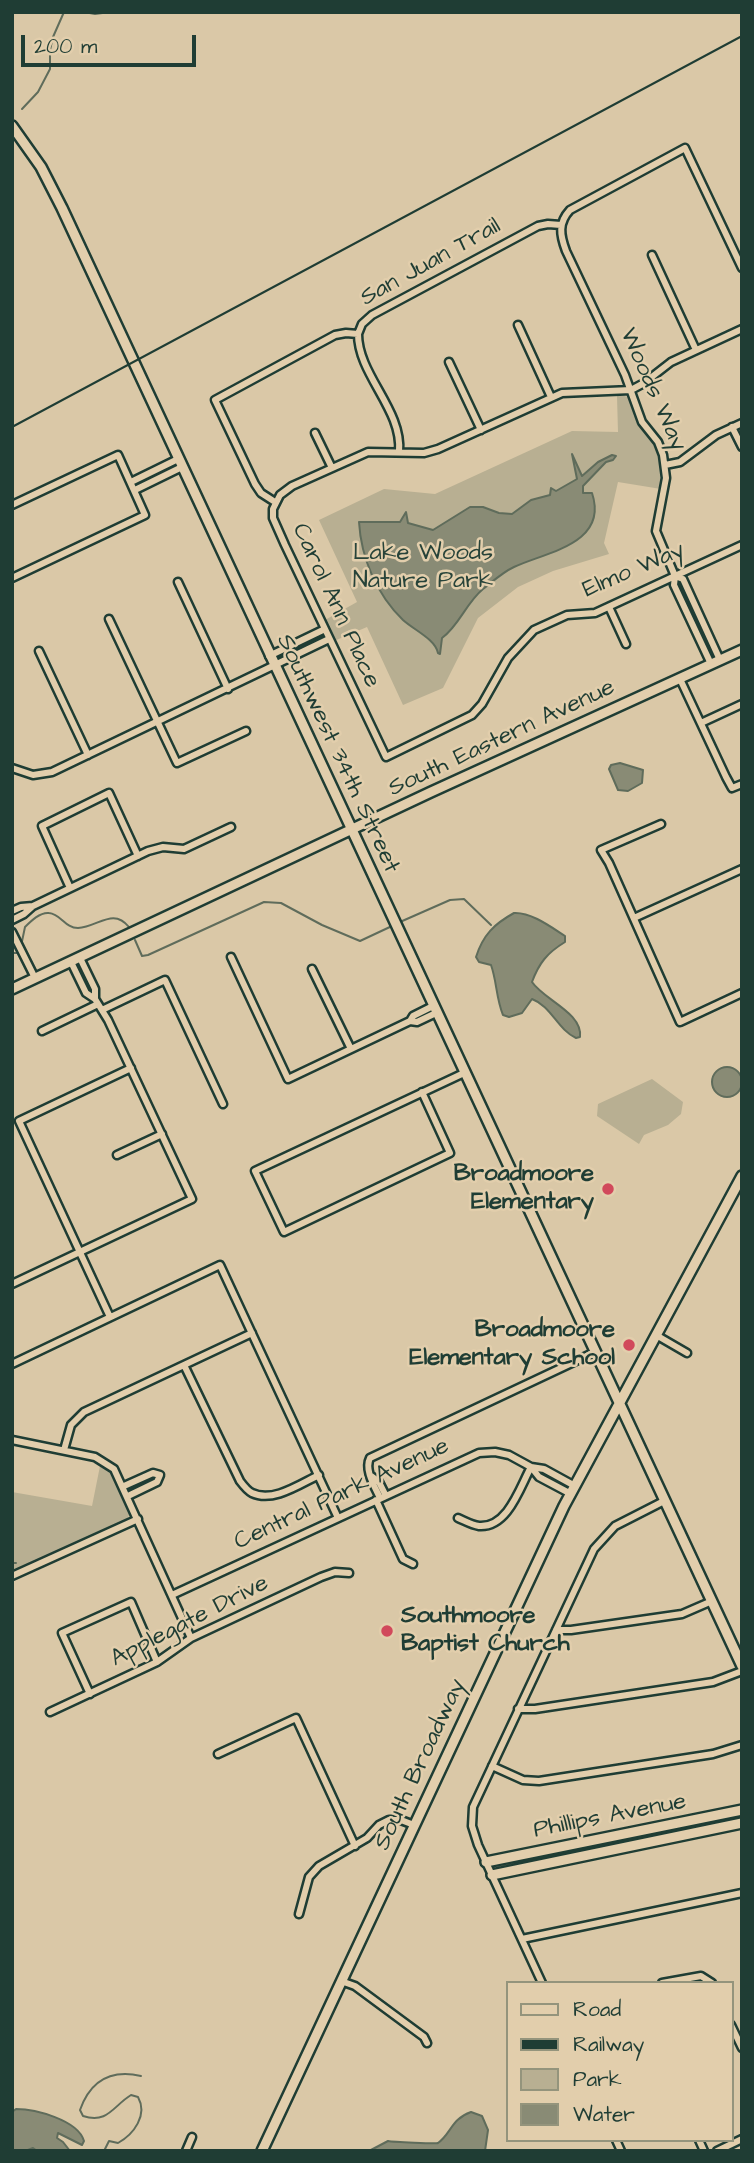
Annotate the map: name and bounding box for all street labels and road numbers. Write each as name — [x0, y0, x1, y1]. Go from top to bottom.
street label: San Juan Trail — [356, 213, 506, 313]
street label: Woods Way — [612, 324, 692, 456]
street label: Carol Ann Place — [284, 519, 386, 693]
street label: Elmo Way — [579, 537, 689, 605]
street label: Southwest 34th Street — [269, 630, 405, 878]
street label: South Eastern Avenue — [384, 674, 620, 804]
street label: Central Park Avenue — [230, 1433, 454, 1557]
street label: Applegate Drive — [106, 1570, 274, 1674]
street label: South Broadway — [369, 1675, 473, 1855]
street label: Phillips Avenue — [531, 1788, 689, 1846]

